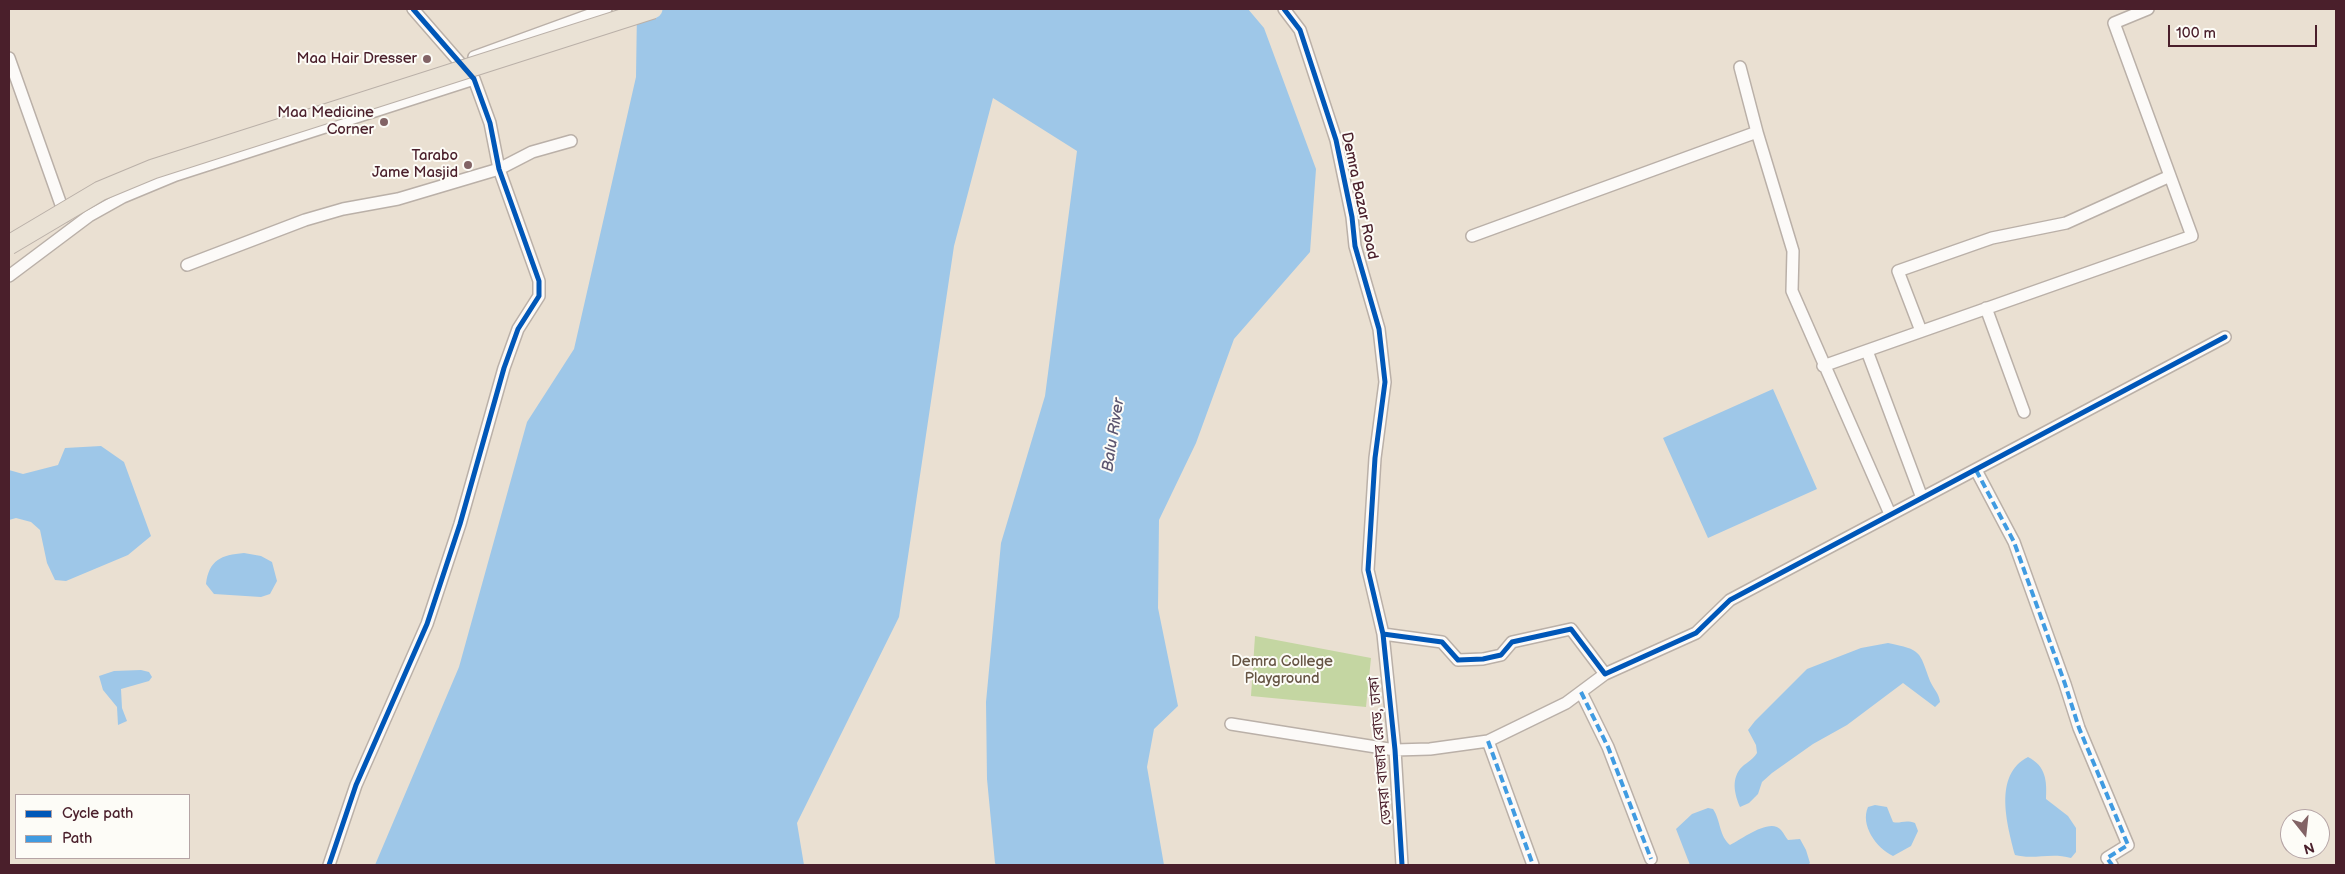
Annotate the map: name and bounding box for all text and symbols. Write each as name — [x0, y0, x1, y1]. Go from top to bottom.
scale bar — [2170, 15, 2319, 47]
text: 100 m — [2176, 24, 2216, 43]
place label: Maa Hair Dresser — [296, 50, 417, 68]
marker: Maa Hair Dresser — [421, 53, 433, 65]
place label: Maa Medicine Corner — [277, 104, 374, 139]
marker: Maa Medicine Corner — [378, 116, 390, 128]
street label: Demra Bazar Road — [1337, 131, 1381, 261]
place label: Tarabo Jame Masjid — [372, 147, 458, 182]
marker: Tarabo Jame Masjid — [462, 159, 474, 171]
water label: Balu River — [1099, 397, 1129, 473]
park label: Demra College Playground — [1231, 653, 1333, 688]
street label: ডেমরা বাজার রোড, ঢাকা — [1366, 676, 1396, 826]
legend — [15, 794, 190, 859]
text: Cycle path — [62, 804, 133, 823]
north arrow — [2280, 809, 2330, 859]
text: Path — [62, 829, 92, 848]
text: N — [2302, 838, 2316, 858]

